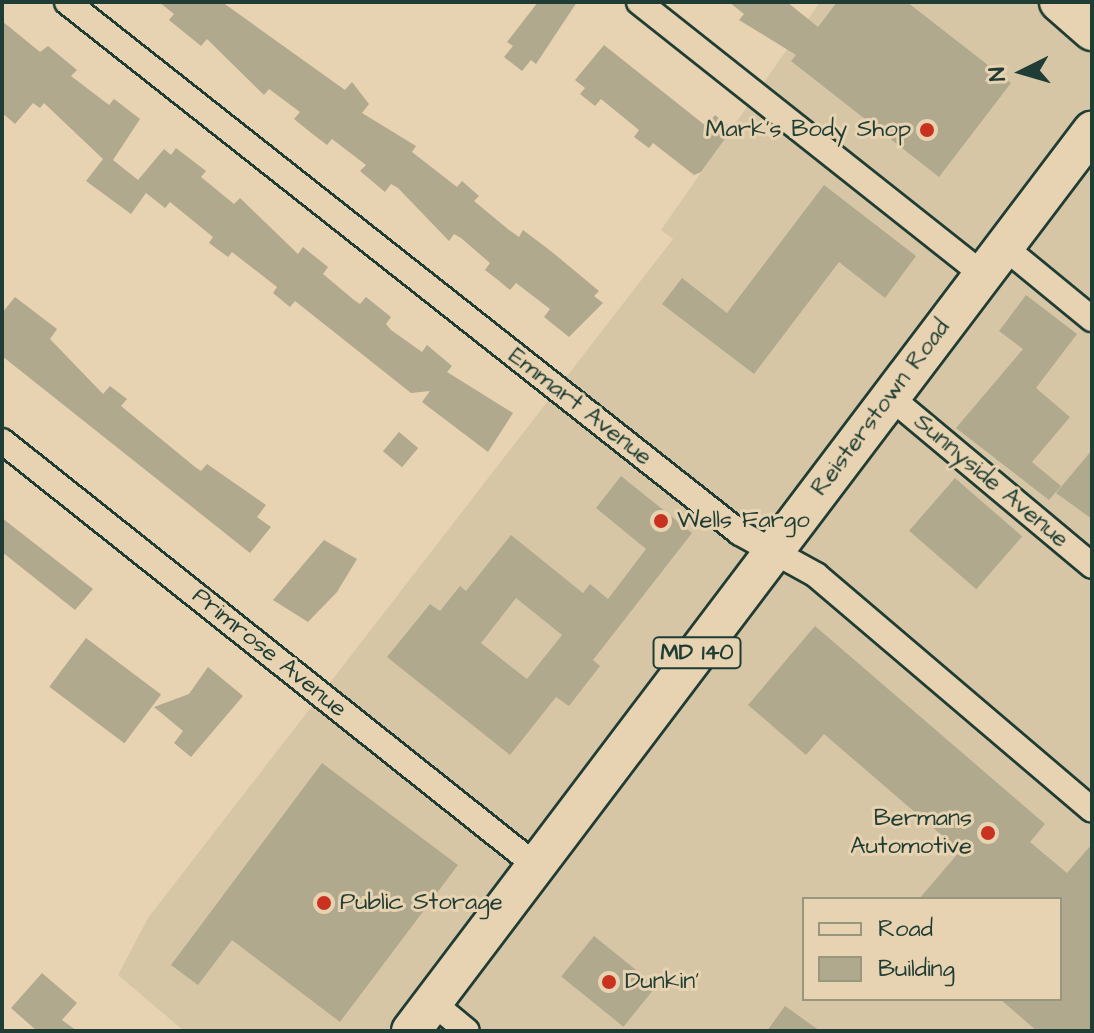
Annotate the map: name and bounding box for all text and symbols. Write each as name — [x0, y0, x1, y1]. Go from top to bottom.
north arrow — [982, 32, 1062, 112]
text: N — [982, 66, 1014, 82]
place label: Mark's Body Shop — [706, 116, 911, 144]
marker: Mark's Body Shop — [918, 121, 936, 139]
street label: Reisterstown Road — [805, 314, 957, 502]
street label: Emmart Avenue — [502, 342, 658, 472]
street label: Sunnyside Avenue — [908, 408, 1074, 554]
place label: Wells Fargo — [677, 507, 810, 535]
marker: Wells Fargo — [652, 512, 670, 530]
street label: Primrose Avenue — [186, 582, 352, 724]
road number: MD 140 — [651, 635, 743, 671]
place label: Bermans Automotive — [850, 805, 972, 861]
marker: Bermans Automotive — [979, 824, 997, 842]
place label: Public Storage — [340, 889, 503, 917]
marker: Public Storage — [315, 894, 333, 912]
legend — [802, 897, 1062, 1001]
text: Road — [878, 912, 933, 946]
text: Building — [878, 952, 955, 986]
place label: Dunkin' — [625, 968, 699, 996]
marker: Dunkin' — [600, 973, 618, 991]

